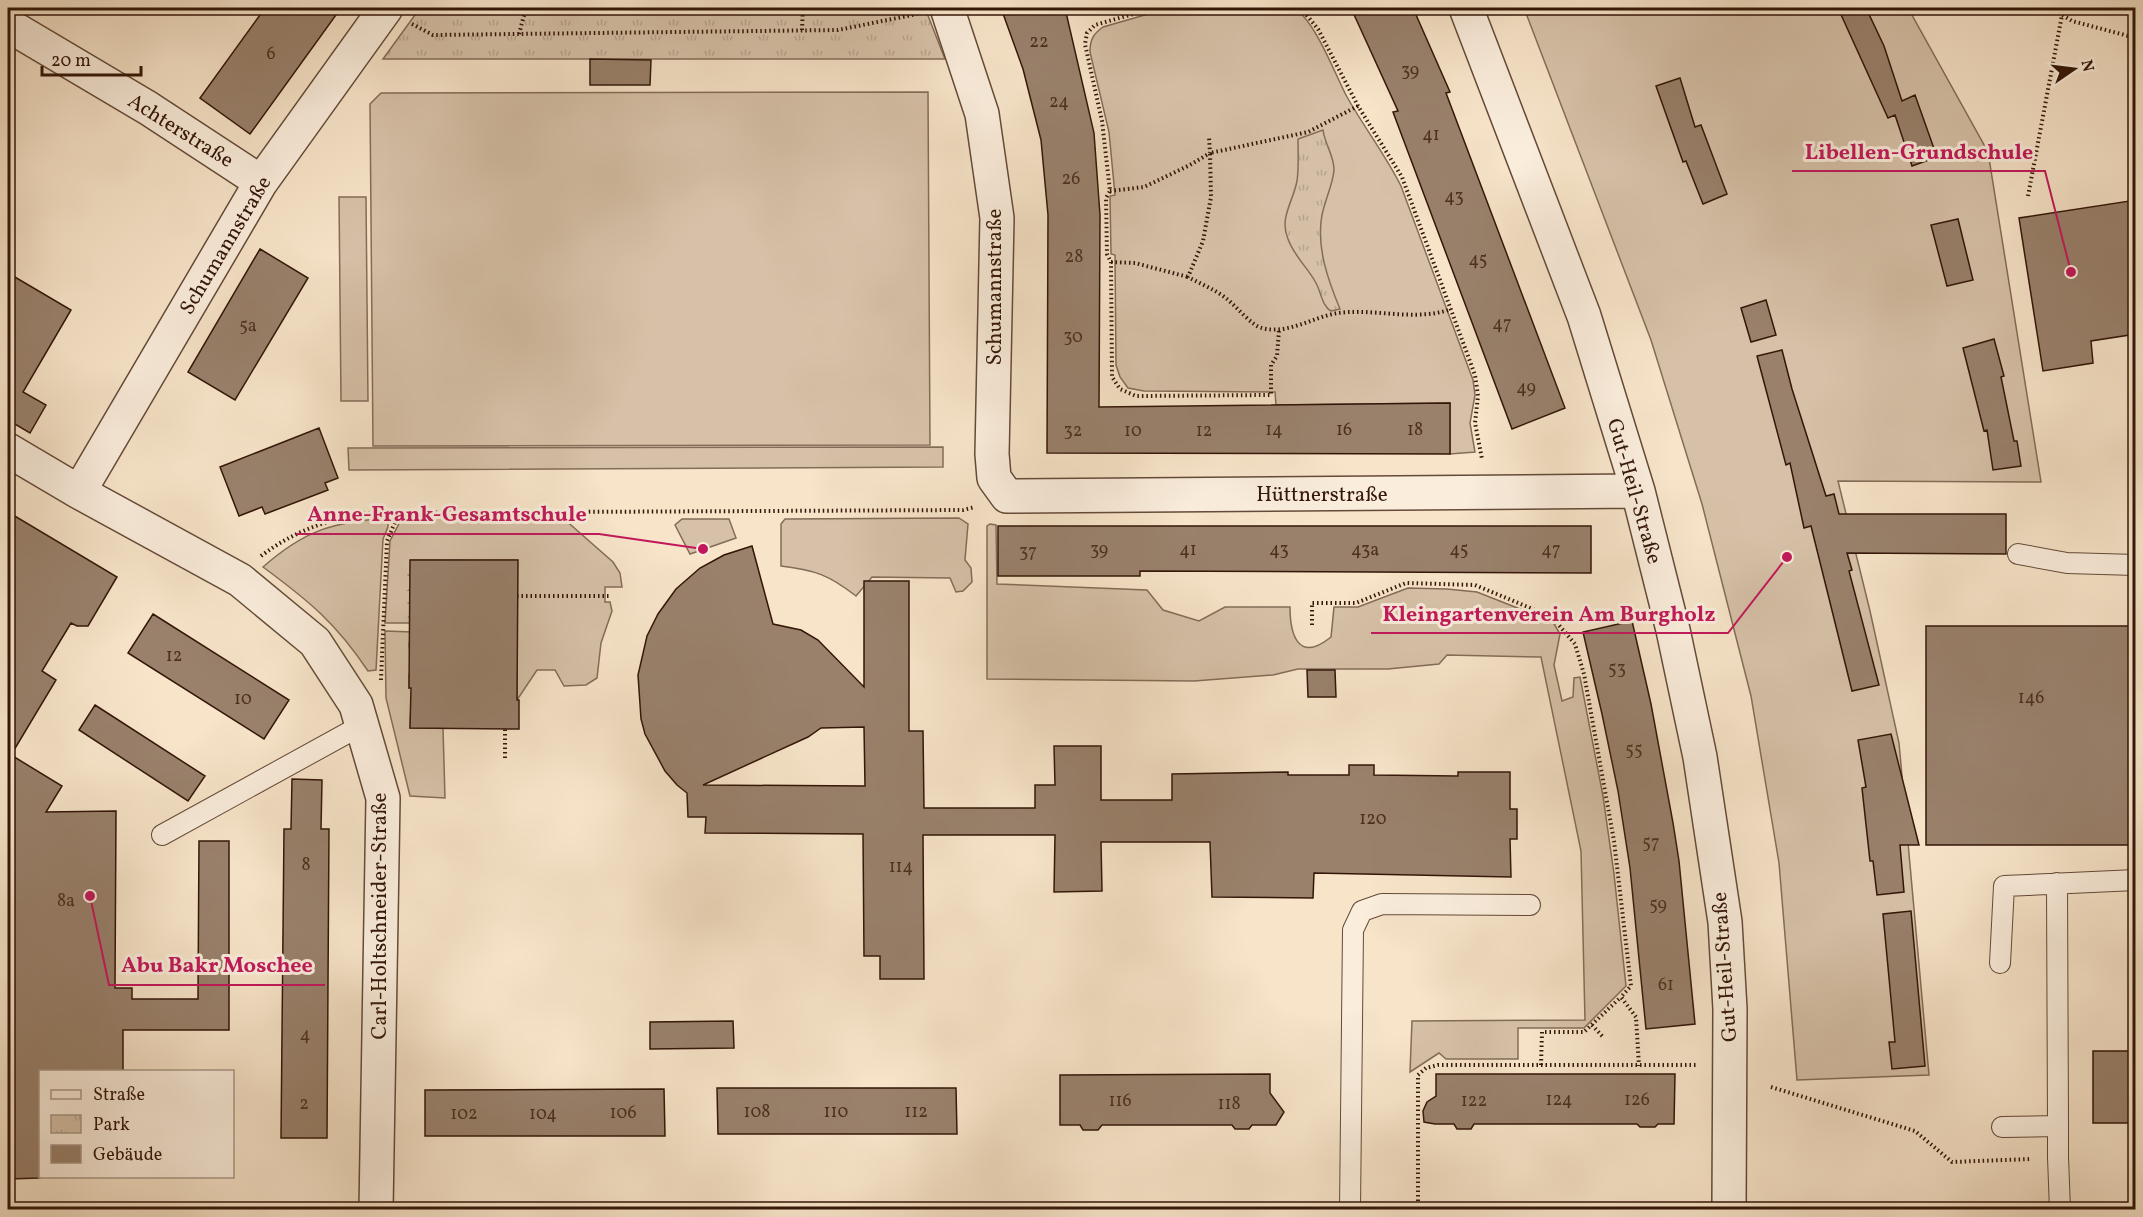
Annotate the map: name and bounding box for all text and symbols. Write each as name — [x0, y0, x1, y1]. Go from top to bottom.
house number: 22 — [1029, 30, 1049, 55]
scale bar — [42, 39, 141, 77]
north arrow — [2044, 39, 2104, 99]
house number: 6 — [266, 42, 276, 67]
text: 20 m — [51, 49, 91, 74]
text: N — [2075, 58, 2099, 75]
house number: 39 — [1401, 59, 1419, 84]
street label: Achterstraße — [122, 87, 239, 175]
house number: 24 — [1049, 90, 1069, 115]
house number: 41 — [1422, 123, 1440, 148]
callout: Libellen-Grundschule — [1792, 131, 2045, 171]
text: Libellen-Grundschule — [1805, 138, 2033, 169]
house number: 26 — [1062, 167, 1080, 192]
street label: Schumannstraße — [173, 171, 279, 321]
house number: 43 — [1444, 185, 1464, 210]
street label: Schumannstraße — [981, 208, 1010, 366]
house number: 28 — [1065, 245, 1083, 270]
house number: 45 — [1469, 248, 1487, 273]
house number: 47 — [1492, 312, 1512, 337]
house number: 5a — [239, 314, 257, 339]
house number: 30 — [1063, 325, 1083, 350]
house number: 49 — [1516, 376, 1536, 401]
street label: Gut-Heil-Straße — [1599, 415, 1668, 568]
house number: 14 — [1265, 418, 1283, 443]
house number: 16 — [1336, 418, 1352, 443]
house number: 18 — [1407, 418, 1423, 443]
house number: 32 — [1064, 419, 1082, 444]
house number: 10 — [1124, 419, 1142, 444]
house number: 12 — [1196, 419, 1212, 444]
street label: Hüttnerstraße — [1256, 481, 1388, 510]
callout: Anne-Frank-Gesamtschule — [296, 494, 599, 534]
text: Anne-Frank-Gesamtschule — [307, 500, 587, 531]
house number: 39 — [1090, 538, 1108, 563]
house number: 41 — [1179, 538, 1197, 563]
house number: 43 — [1269, 538, 1289, 563]
house number: 43a — [1351, 538, 1379, 563]
house number: 45 — [1450, 538, 1468, 563]
house number: 47 — [1541, 538, 1561, 563]
house number: 37 — [1019, 540, 1037, 565]
callout: Kleingartenverein Am Burgholz — [1371, 593, 1728, 633]
text: Kleingartenverein Am Burgholz — [1383, 600, 1715, 631]
house number: 12 — [166, 644, 182, 669]
house number: 53 — [1608, 657, 1626, 682]
house number: 146 — [2018, 686, 2044, 711]
house number: 10 — [234, 687, 252, 712]
house number: 55 — [1625, 738, 1643, 763]
street label: Carl-Holtschneider-Straße — [366, 792, 395, 1040]
house number: 120 — [1359, 807, 1387, 832]
house number: 57 — [1642, 831, 1660, 856]
house number: 8 — [301, 853, 311, 878]
house number: 114 — [889, 855, 913, 880]
house number: 8a — [57, 889, 75, 914]
street label: Gut-Heil-Straße — [1706, 891, 1745, 1043]
house number: 59 — [1649, 893, 1667, 918]
callout: Abu Bakr Moschee — [109, 945, 325, 985]
text: Abu Bakr Moschee — [121, 951, 313, 982]
house number: 61 — [1658, 973, 1674, 998]
house number: 4 — [300, 1023, 310, 1048]
legend — [39, 1070, 234, 1178]
text: Straße — [93, 1083, 145, 1108]
house number: 124 — [1546, 1088, 1572, 1113]
house number: 126 — [1624, 1088, 1650, 1113]
house number: 116 — [1108, 1089, 1132, 1114]
house number: 122 — [1461, 1089, 1487, 1114]
house number: 2 — [299, 1092, 309, 1117]
house number: 118 — [1217, 1092, 1241, 1117]
house number: 108 — [744, 1100, 770, 1125]
house number: 110 — [824, 1100, 849, 1125]
house number: 112 — [904, 1100, 928, 1125]
house number: 106 — [609, 1101, 637, 1126]
house number: 102 — [450, 1102, 478, 1127]
house number: 104 — [529, 1102, 557, 1127]
text: Park — [93, 1113, 130, 1138]
text: Gebäude — [93, 1143, 162, 1168]

